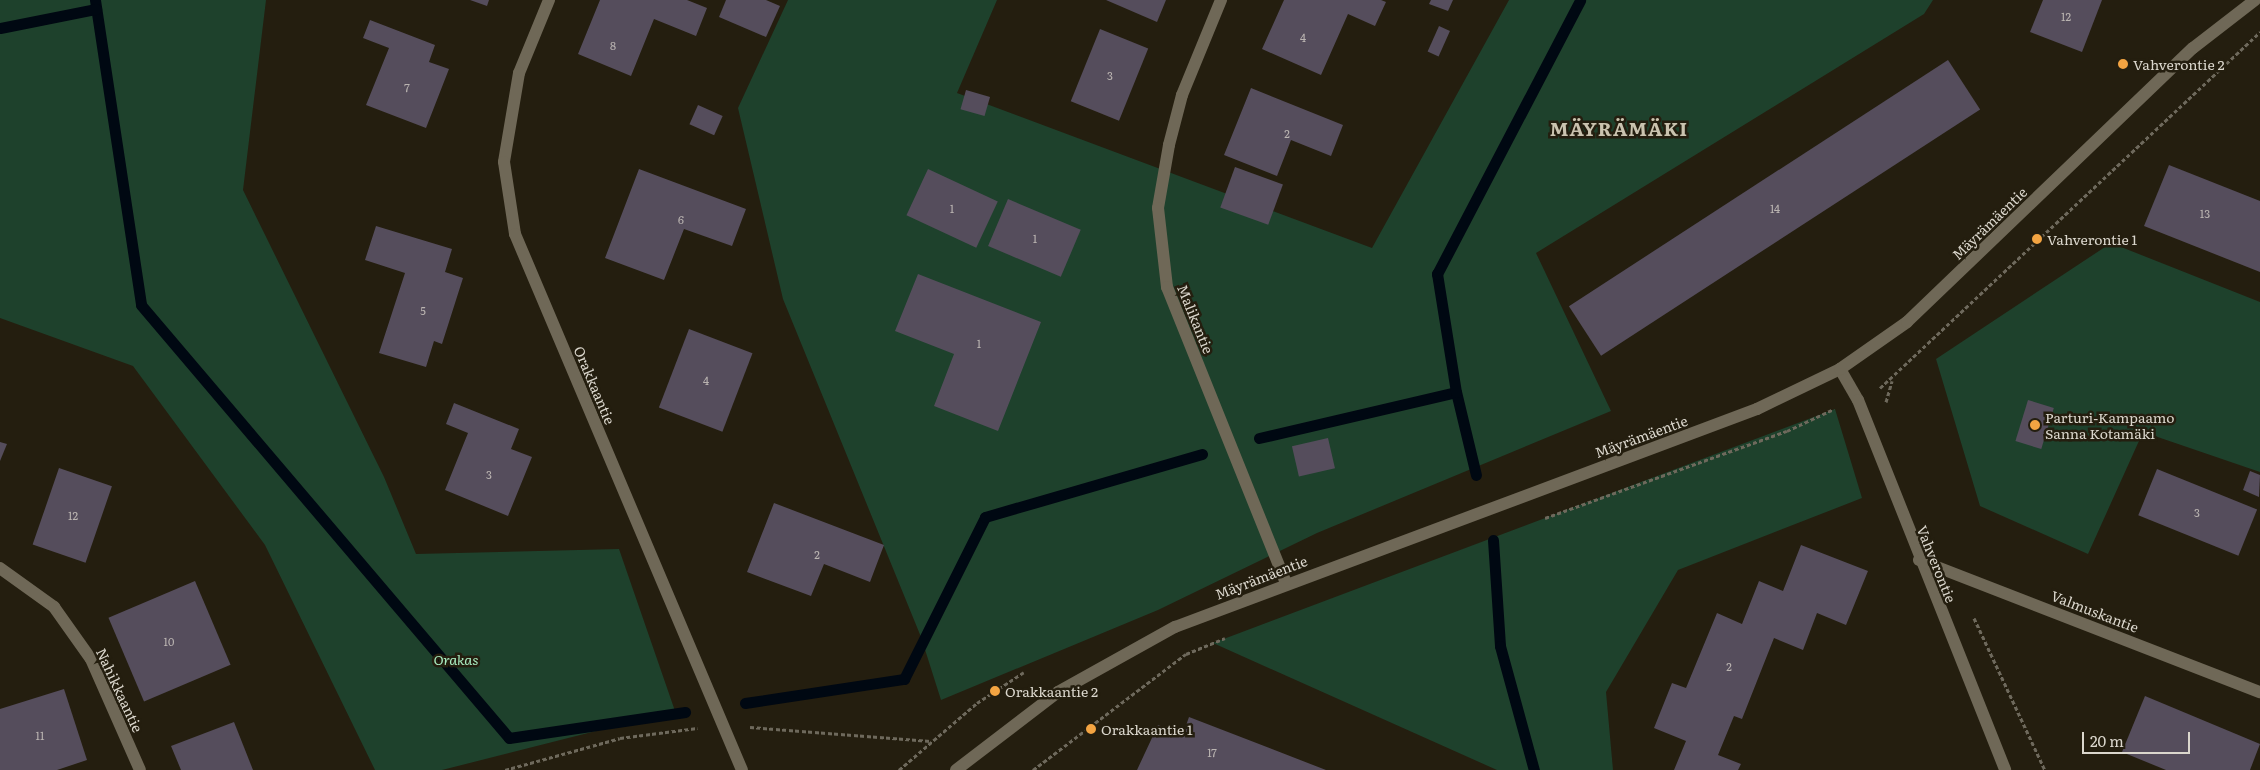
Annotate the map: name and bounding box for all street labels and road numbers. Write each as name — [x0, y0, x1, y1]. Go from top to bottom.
street label: Mäyrämäentie — [1948, 183, 2030, 263]
street label: Malikantie — [1175, 282, 1217, 356]
street label: Orakkaantie — [571, 343, 619, 427]
street label: Mäyrämäentie — [1592, 411, 1690, 461]
street label: Vahverontie — [1914, 523, 1960, 605]
street label: Mäyrämäentie — [1213, 552, 1309, 602]
street label: Valmuskantie — [2049, 587, 2141, 635]
street label: Nahikkaantie — [93, 645, 147, 735]

